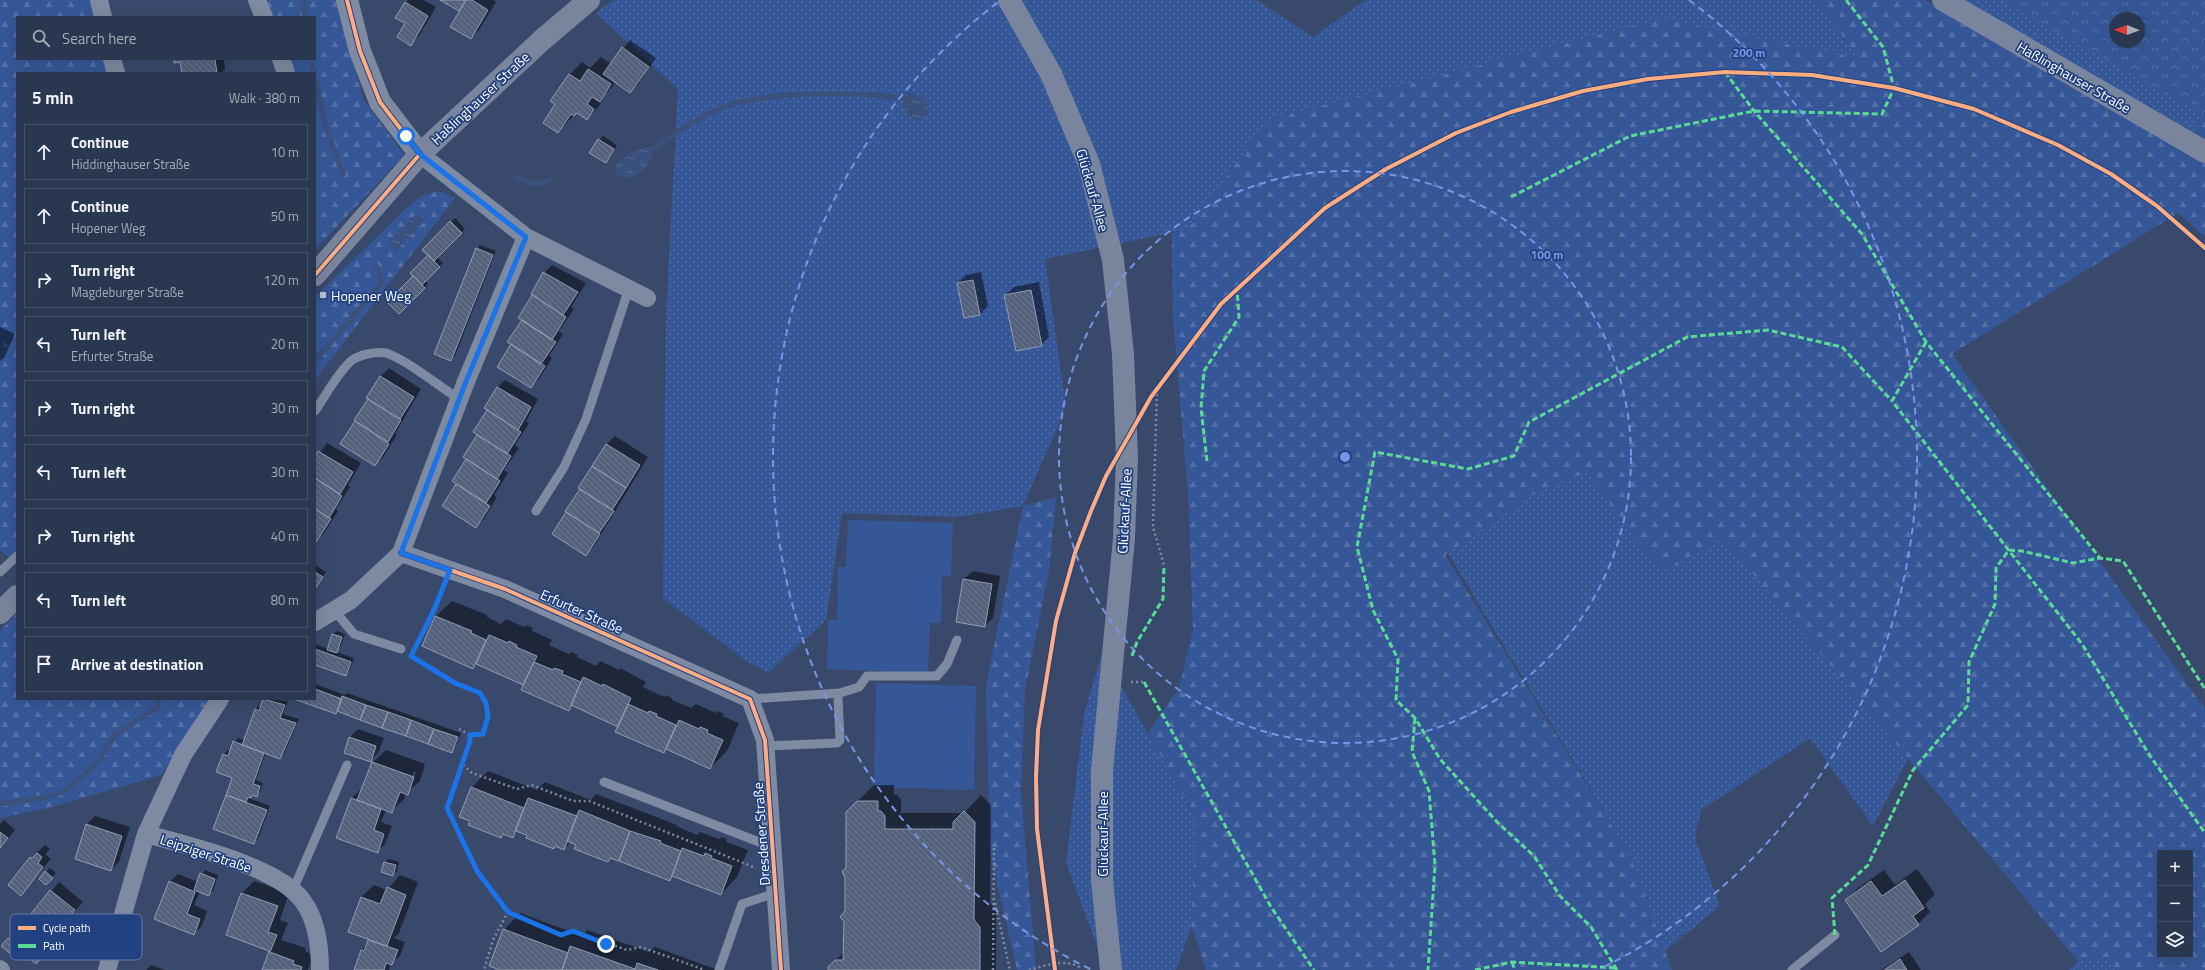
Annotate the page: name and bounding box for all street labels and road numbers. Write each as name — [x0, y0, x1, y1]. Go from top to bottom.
street label: Haßlinghauser Straße — [2013, 36, 2135, 118]
street label: Haßlinghauser Straße — [426, 47, 534, 149]
street label: Glückauf-Allee — [1071, 146, 1115, 234]
street label: Glückauf-Allee — [1111, 468, 1137, 554]
street label: Erfurter Straße — [537, 583, 627, 639]
street label: Dresdener Straße — [747, 782, 775, 886]
street label: Glückauf-Allee — [1092, 791, 1113, 877]
street label: Leipziger Straße — [158, 828, 254, 878]

